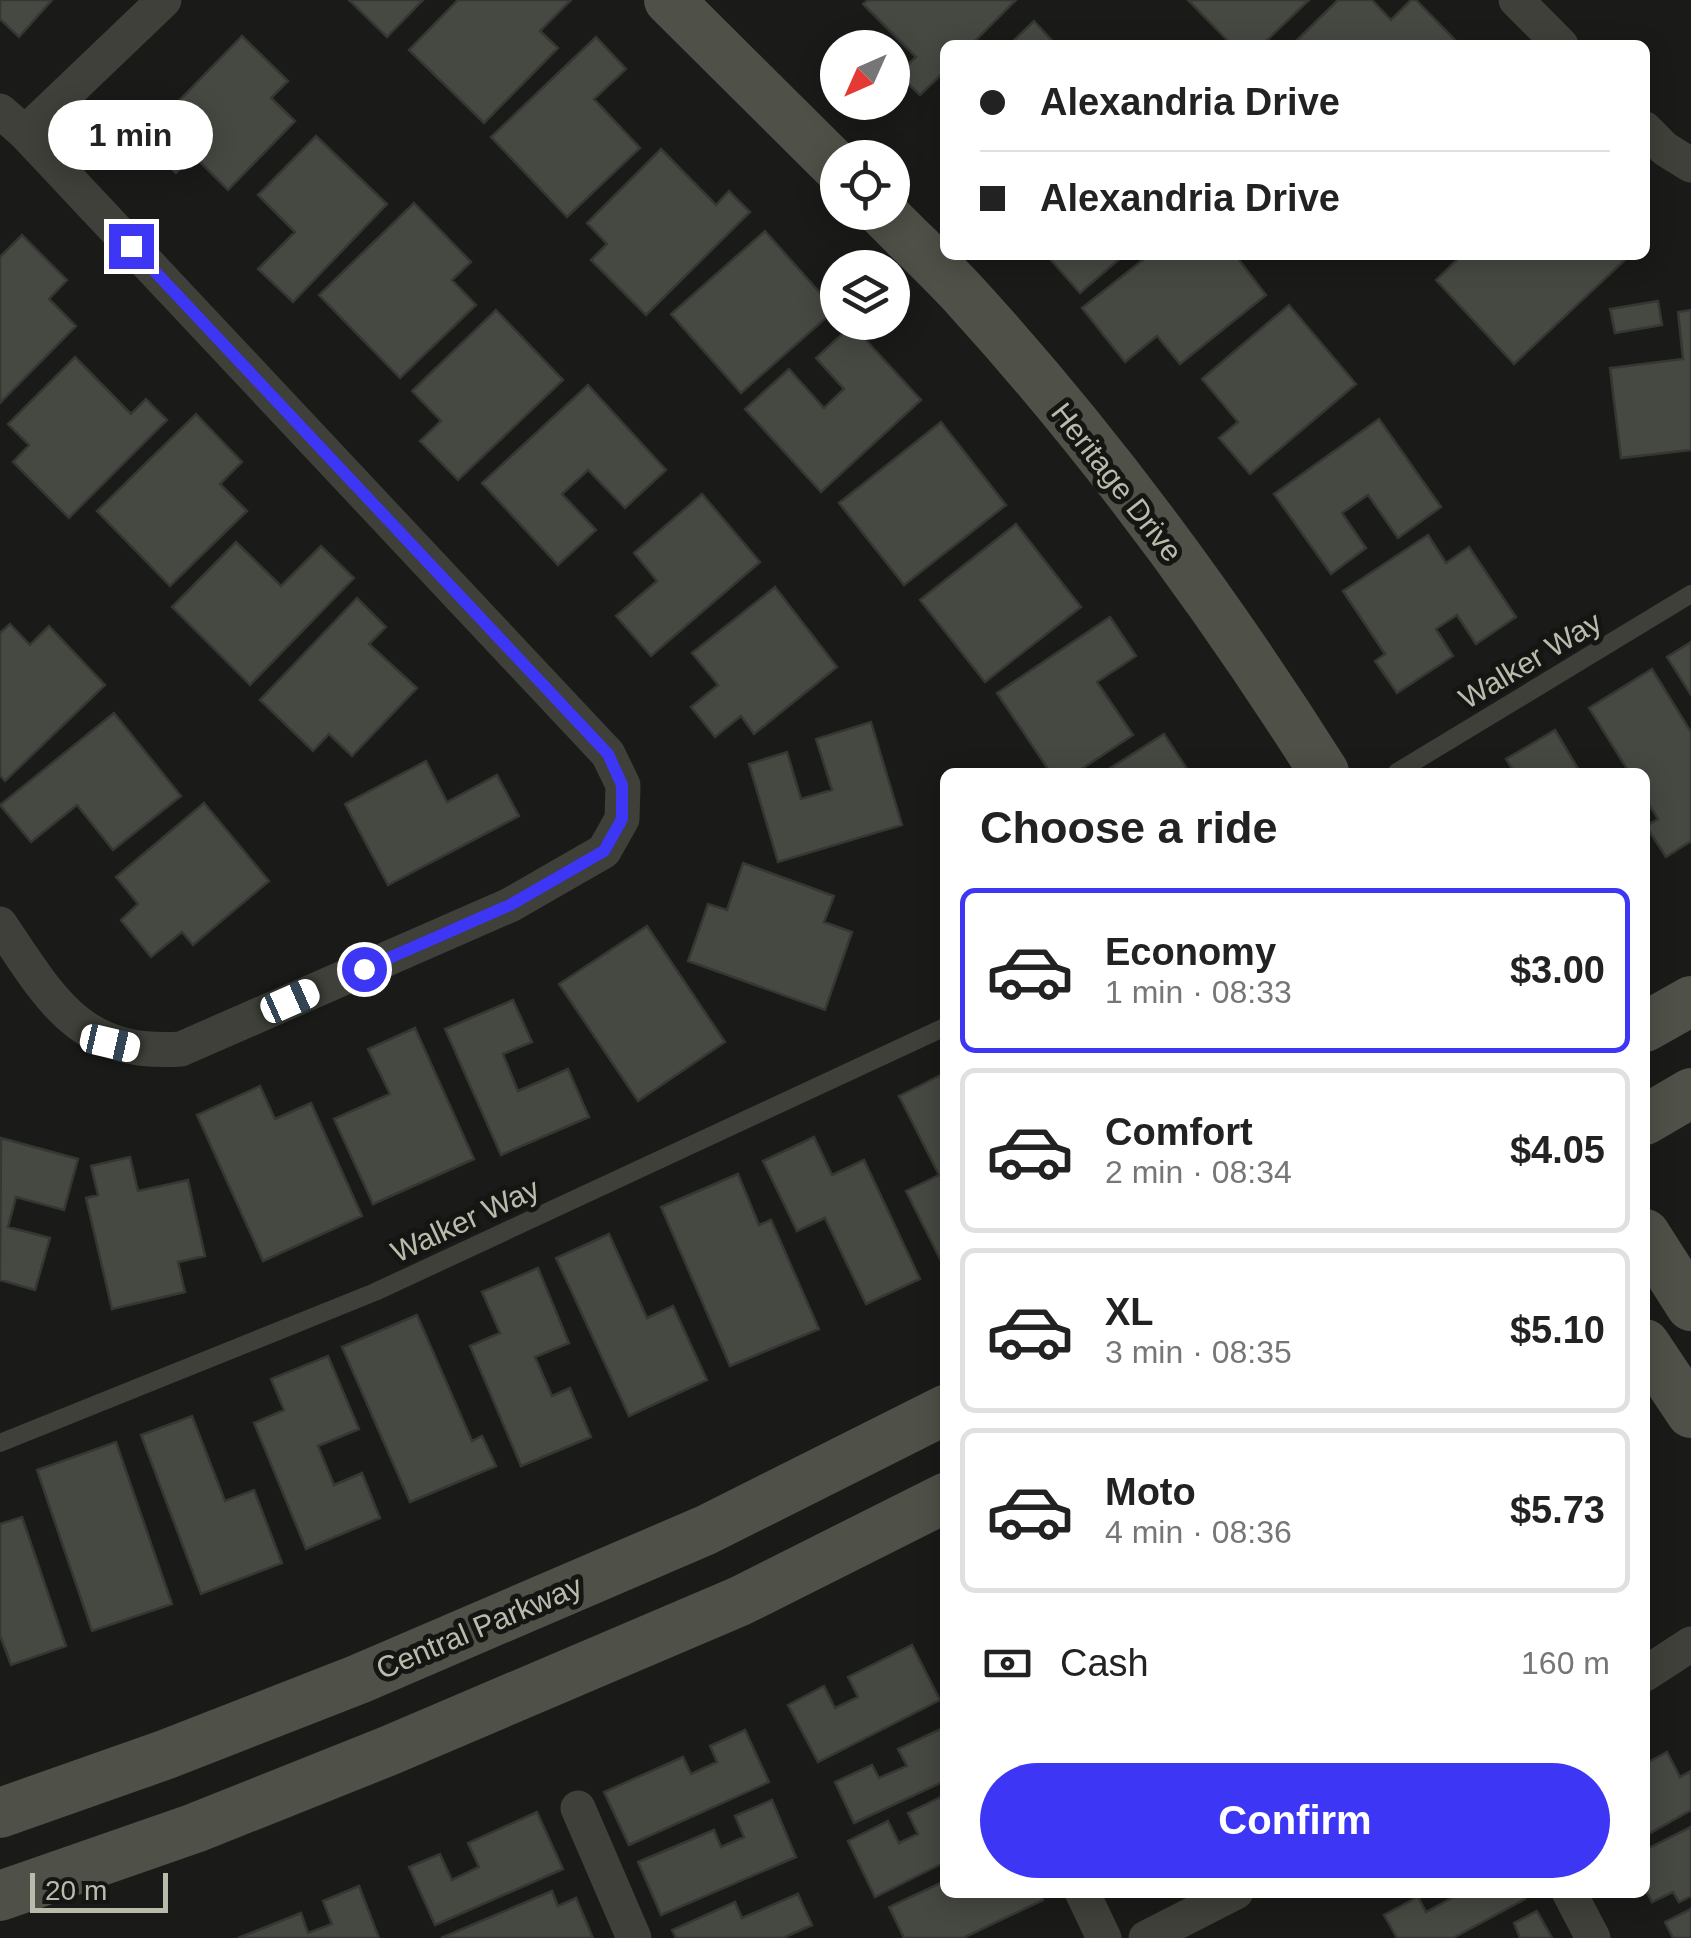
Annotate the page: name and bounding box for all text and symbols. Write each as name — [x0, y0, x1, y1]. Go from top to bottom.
north arrow — [820, 30, 910, 120]
map controls — [820, 30, 910, 340]
text: Alexandria Drive — [1040, 81, 1340, 123]
callout: 1 min — [48, 101, 214, 171]
text: 1 min — [89, 117, 172, 153]
button: locate — [820, 140, 910, 230]
text: Alexandria Drive — [1040, 177, 1340, 219]
route end — [109, 224, 154, 269]
button: layers — [820, 250, 910, 340]
street label: Heritage Drive — [1045, 396, 1189, 568]
street label: Walker Way — [1453, 605, 1607, 715]
text: Choose a ride — [980, 802, 1278, 853]
icon: car — [985, 926, 1075, 1016]
text: Economy — [1105, 931, 1276, 973]
route start — [342, 947, 387, 992]
text: $3.00 — [1510, 949, 1605, 991]
text: 1 min · 08:33 — [1105, 974, 1292, 1010]
car — [256, 975, 324, 1027]
car — [77, 1022, 143, 1064]
icon: car — [985, 1106, 1075, 1196]
text: Comfort — [1105, 1111, 1253, 1153]
text: $4.05 — [1510, 1129, 1605, 1171]
text: 2 min · 08:34 — [1105, 1154, 1292, 1190]
street label: Walker Way — [386, 1171, 544, 1269]
icon: car — [985, 1286, 1075, 1376]
text: XL — [1105, 1291, 1154, 1333]
text: $5.10 — [1510, 1309, 1605, 1351]
text: 3 min · 08:35 — [1105, 1334, 1292, 1370]
icon: car — [985, 1466, 1075, 1556]
text: Moto — [1105, 1471, 1196, 1513]
text: $5.73 — [1510, 1489, 1605, 1531]
text: 4 min · 08:36 — [1105, 1514, 1292, 1550]
street label: Central Parkway — [371, 1569, 587, 1685]
icon: cash — [980, 1636, 1035, 1691]
text: Cash — [1060, 1642, 1149, 1684]
text: 160 m — [1521, 1645, 1610, 1681]
button: Confirm — [980, 1763, 1610, 1878]
scale bar — [30, 1868, 168, 1912]
text: 20 m — [45, 1875, 107, 1906]

